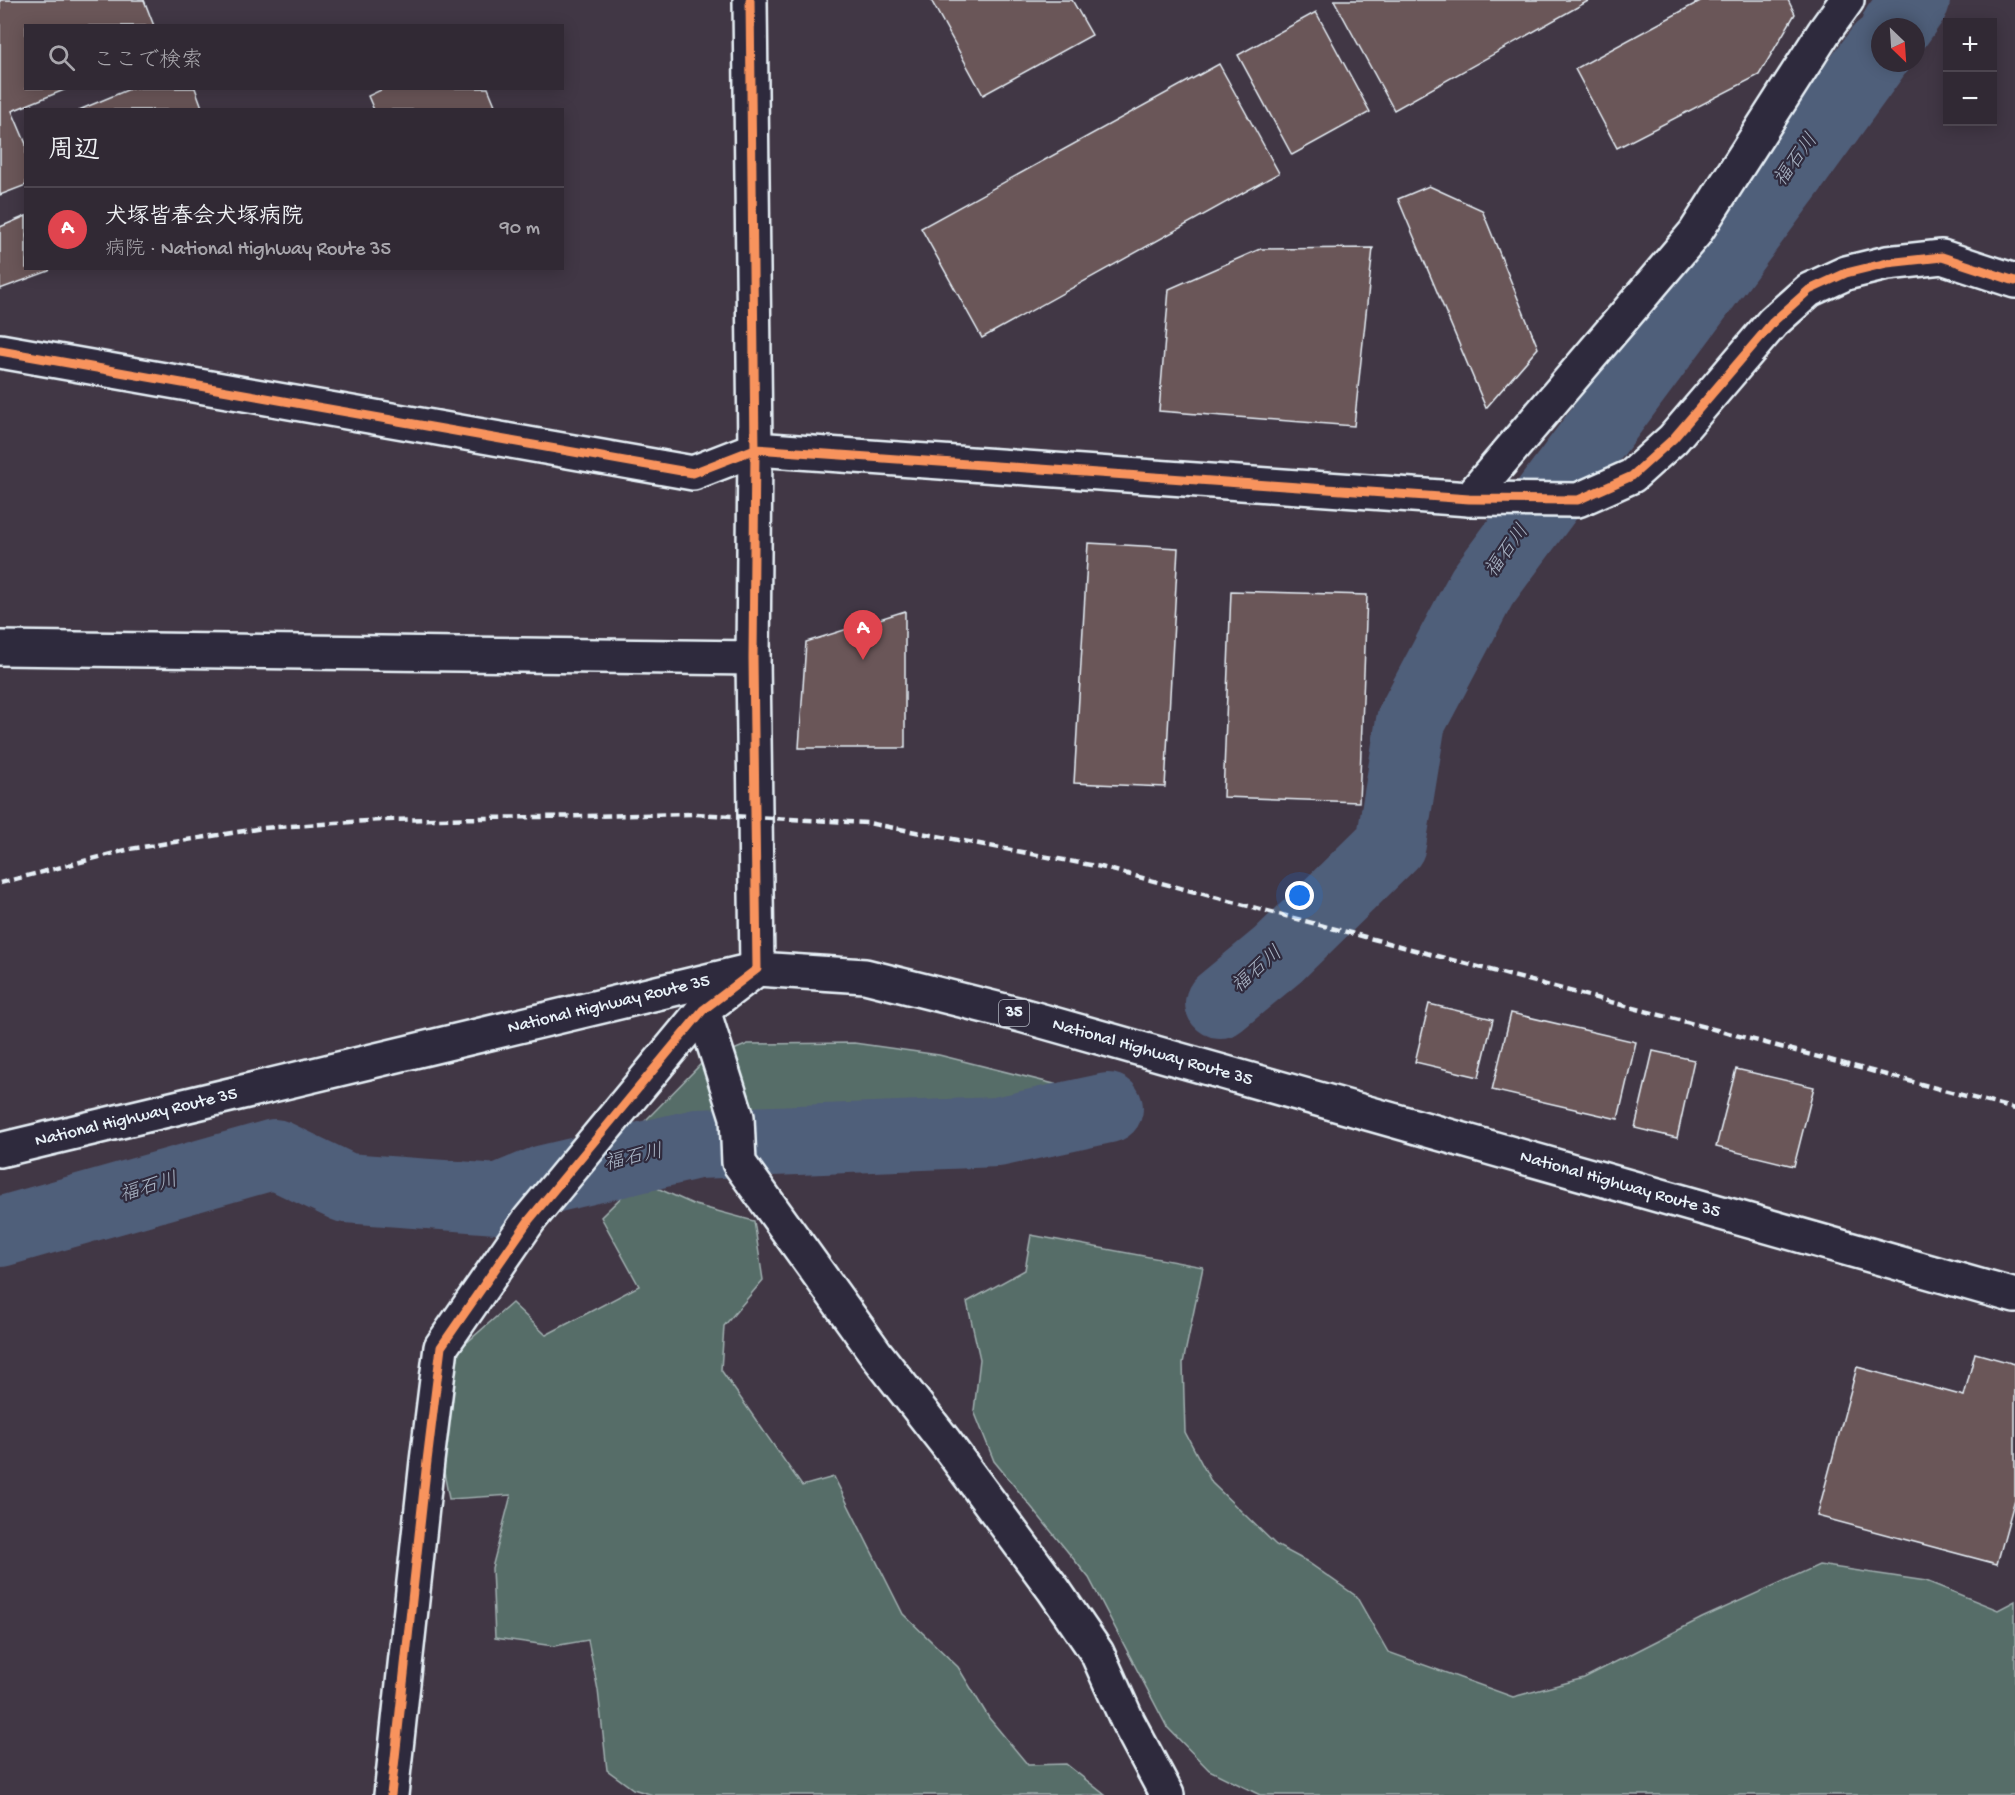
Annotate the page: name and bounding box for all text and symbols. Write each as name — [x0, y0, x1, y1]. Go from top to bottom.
north arrow — [1871, 18, 1925, 72]
map controls — [1943, 18, 1997, 126]
button: + — [1943, 18, 1997, 72]
search box — [24, 24, 564, 90]
icon: search — [45, 41, 78, 74]
text: ここで検索 — [93, 49, 203, 75]
button: − — [1943, 72, 1997, 126]
water label: 福石川 — [1769, 129, 1824, 192]
text: 周辺 — [48, 137, 100, 168]
text: 犬塚皆春会犬塚病院 — [105, 205, 303, 231]
text: A — [62, 218, 73, 241]
text: 90 m — [500, 218, 540, 241]
text: 病院 · National Highway Route 35 — [105, 239, 391, 262]
water label: 福石川 — [1480, 520, 1535, 583]
pin: A — [844, 610, 882, 660]
your location — [1285, 881, 1314, 910]
water label: 福石川 — [1227, 942, 1288, 999]
street label: National Highway Route 35 — [506, 970, 712, 1039]
road number: 35 — [999, 1000, 1029, 1026]
street label: National Highway Route 35 — [1050, 1014, 1255, 1090]
street label: National Highway Route 35 — [33, 1083, 239, 1152]
water label: 福石川 — [602, 1140, 666, 1177]
street label: National Highway Route 35 — [1518, 1146, 1723, 1223]
water label: 福石川 — [117, 1169, 181, 1208]

